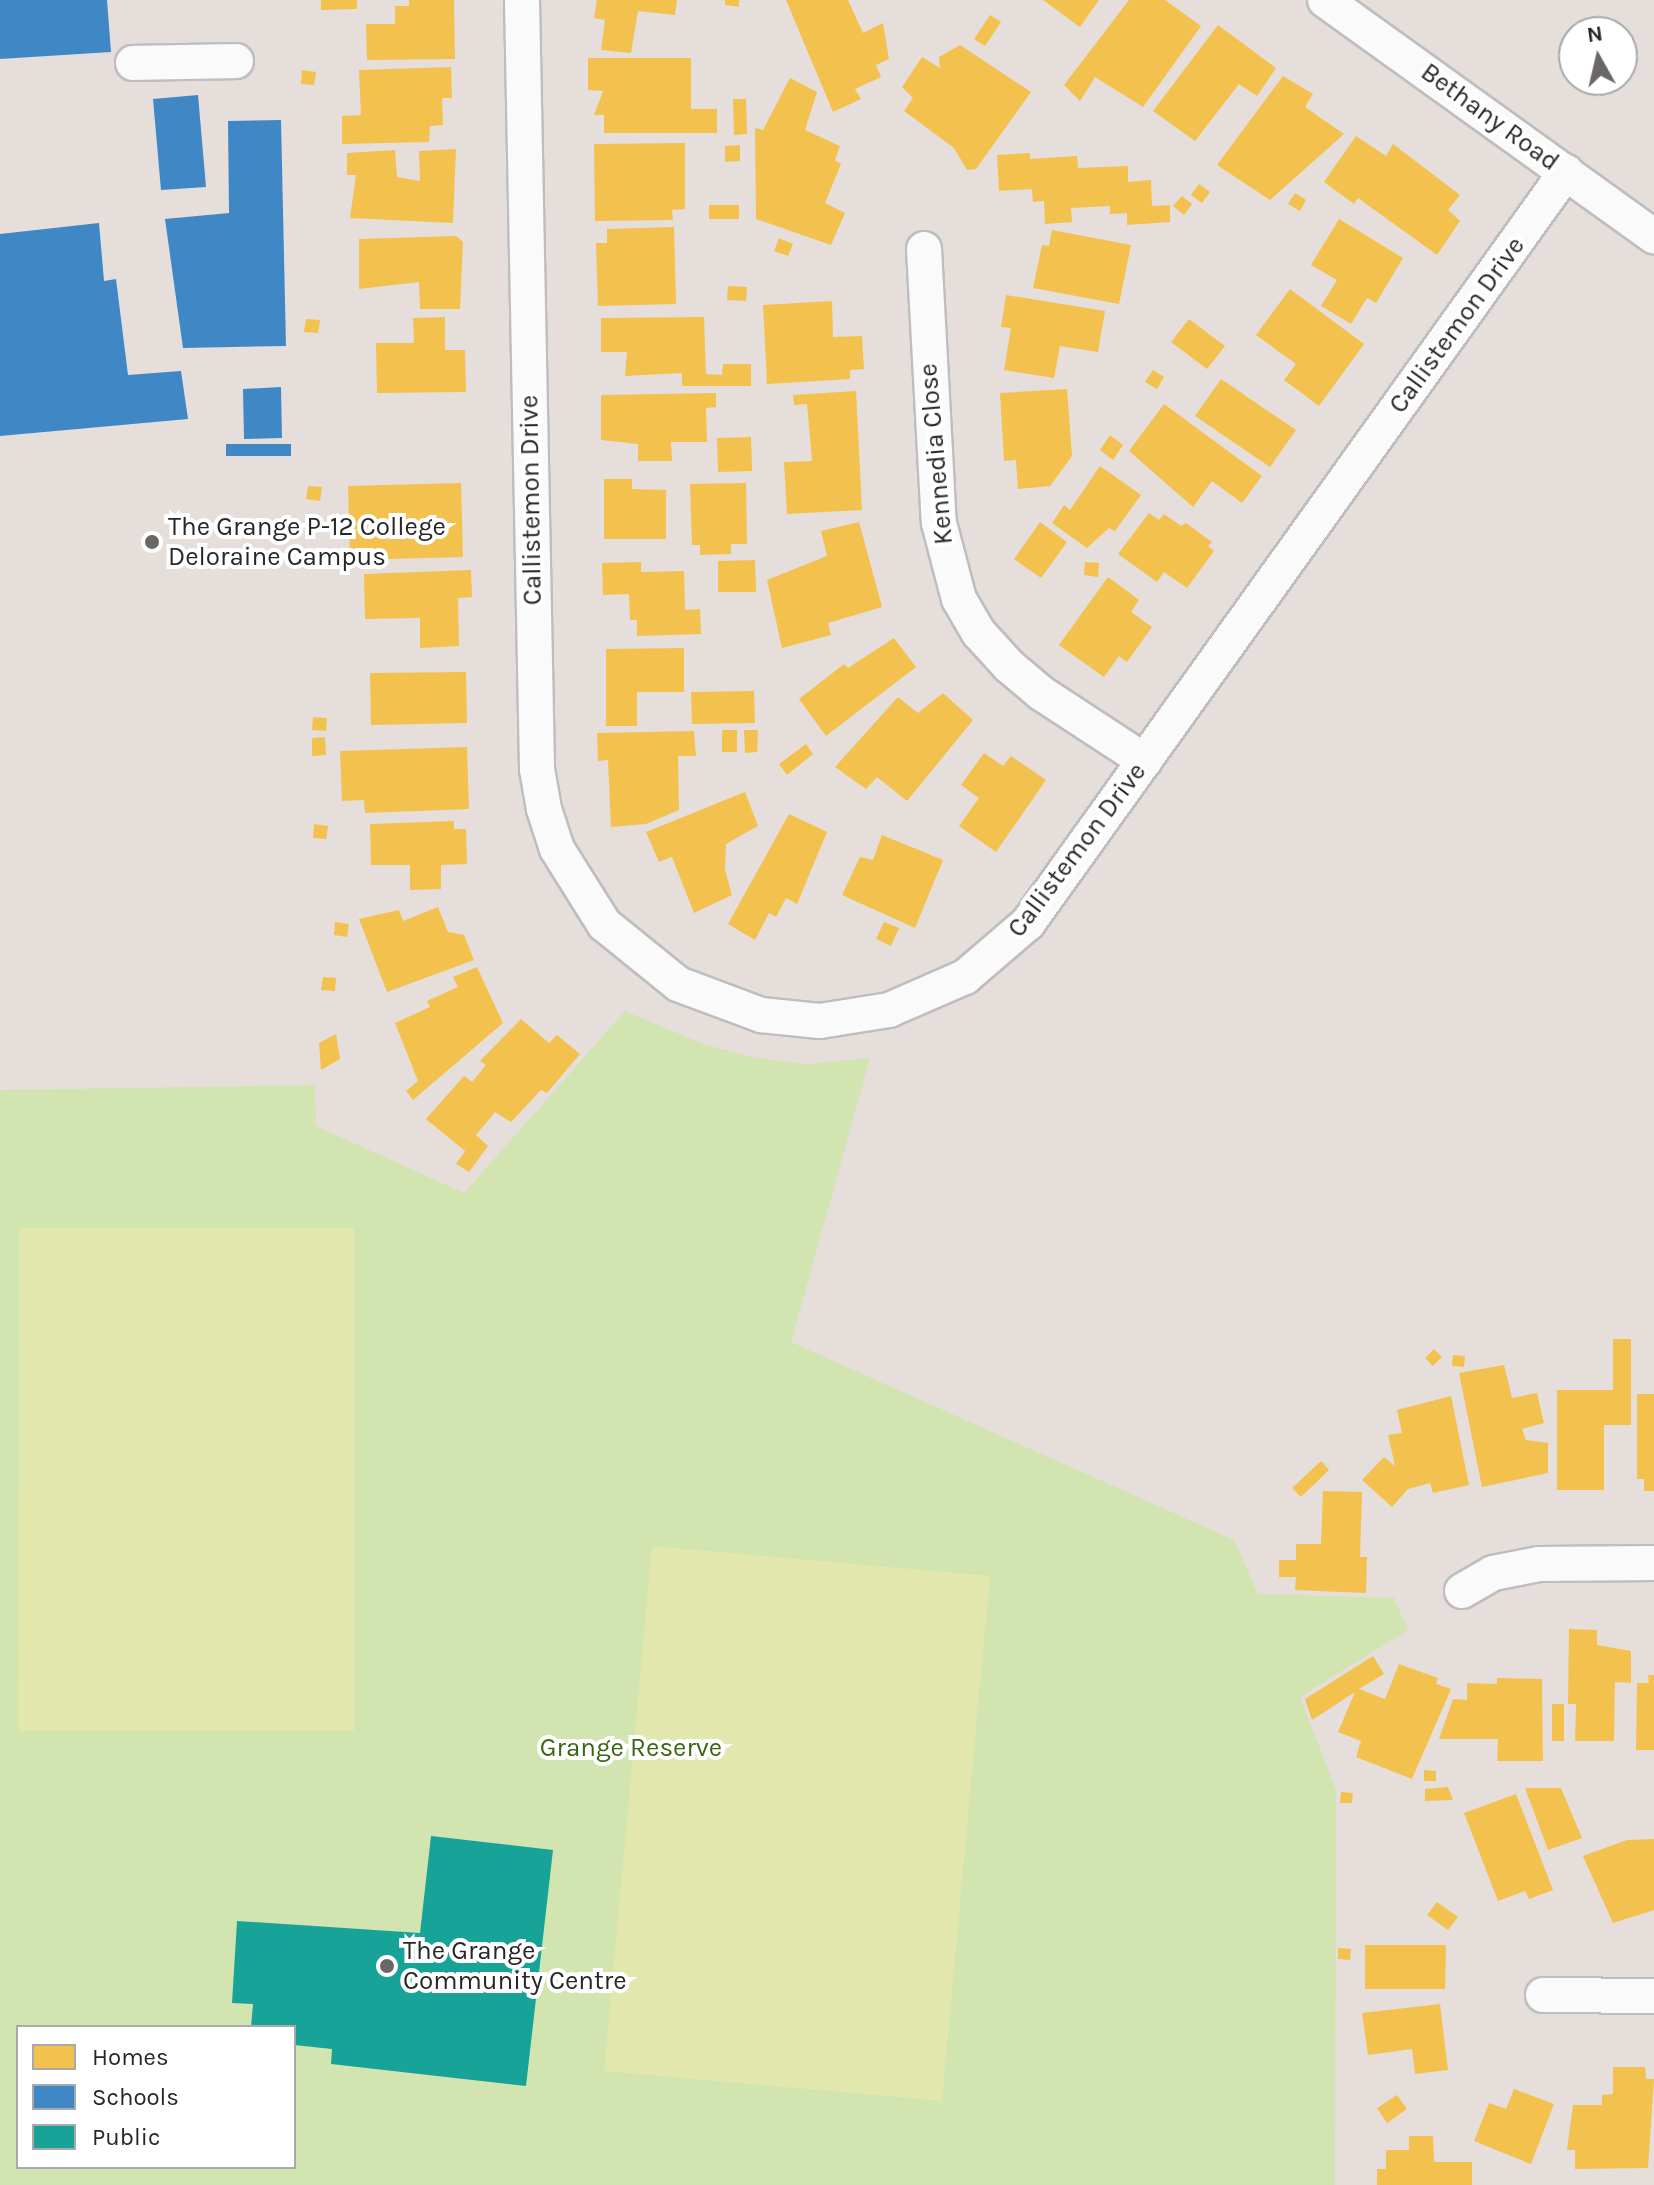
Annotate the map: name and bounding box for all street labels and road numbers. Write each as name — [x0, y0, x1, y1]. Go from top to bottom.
street label: Bethany Road — [1415, 56, 1565, 178]
street label: Callistemon Drive — [1383, 231, 1531, 419]
street label: Kennedia Close — [913, 362, 959, 546]
street label: Callistemon Drive — [514, 395, 548, 605]
street label: Callistemon Drive — [1001, 757, 1153, 943]

